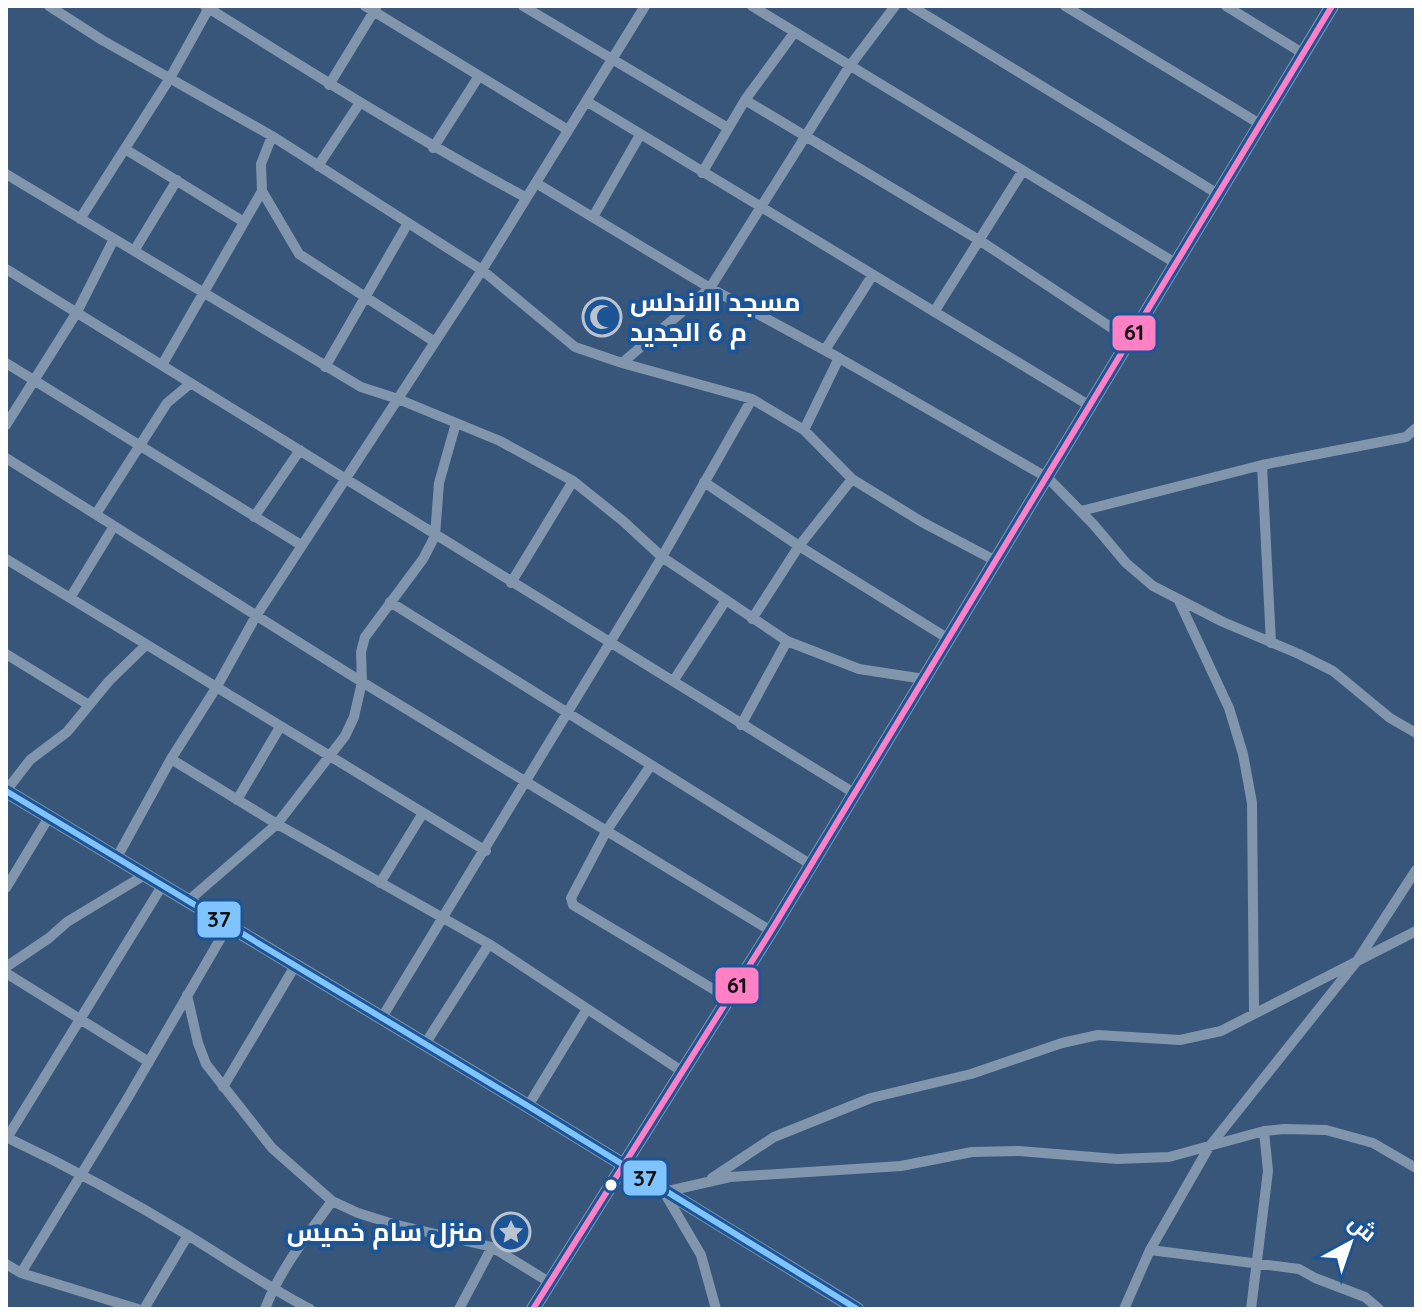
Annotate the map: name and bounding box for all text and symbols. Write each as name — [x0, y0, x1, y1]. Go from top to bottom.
place label: مسجد الاندلس م 6 الجديد — [630, 285, 801, 350]
mosque icon: مسجد الاندلس م 6 الجديد — [581, 296, 623, 338]
line badge: 61 — [1111, 314, 1157, 352]
text: 61 — [1124, 318, 1144, 346]
line badge: 37 — [196, 900, 242, 939]
text: 37 — [207, 905, 231, 933]
line badge: 61 — [714, 966, 760, 1005]
text: 61 — [727, 971, 747, 999]
line badge: 37 — [622, 1159, 668, 1197]
text: 37 — [633, 1164, 657, 1192]
unlabelled marker — [603, 1177, 619, 1193]
north arrow — [1310, 1203, 1390, 1283]
text: ش — [1343, 1208, 1383, 1247]
place icon: منزل سام خميس — [490, 1211, 532, 1253]
place label: منزل سام خميس — [287, 1215, 483, 1250]

